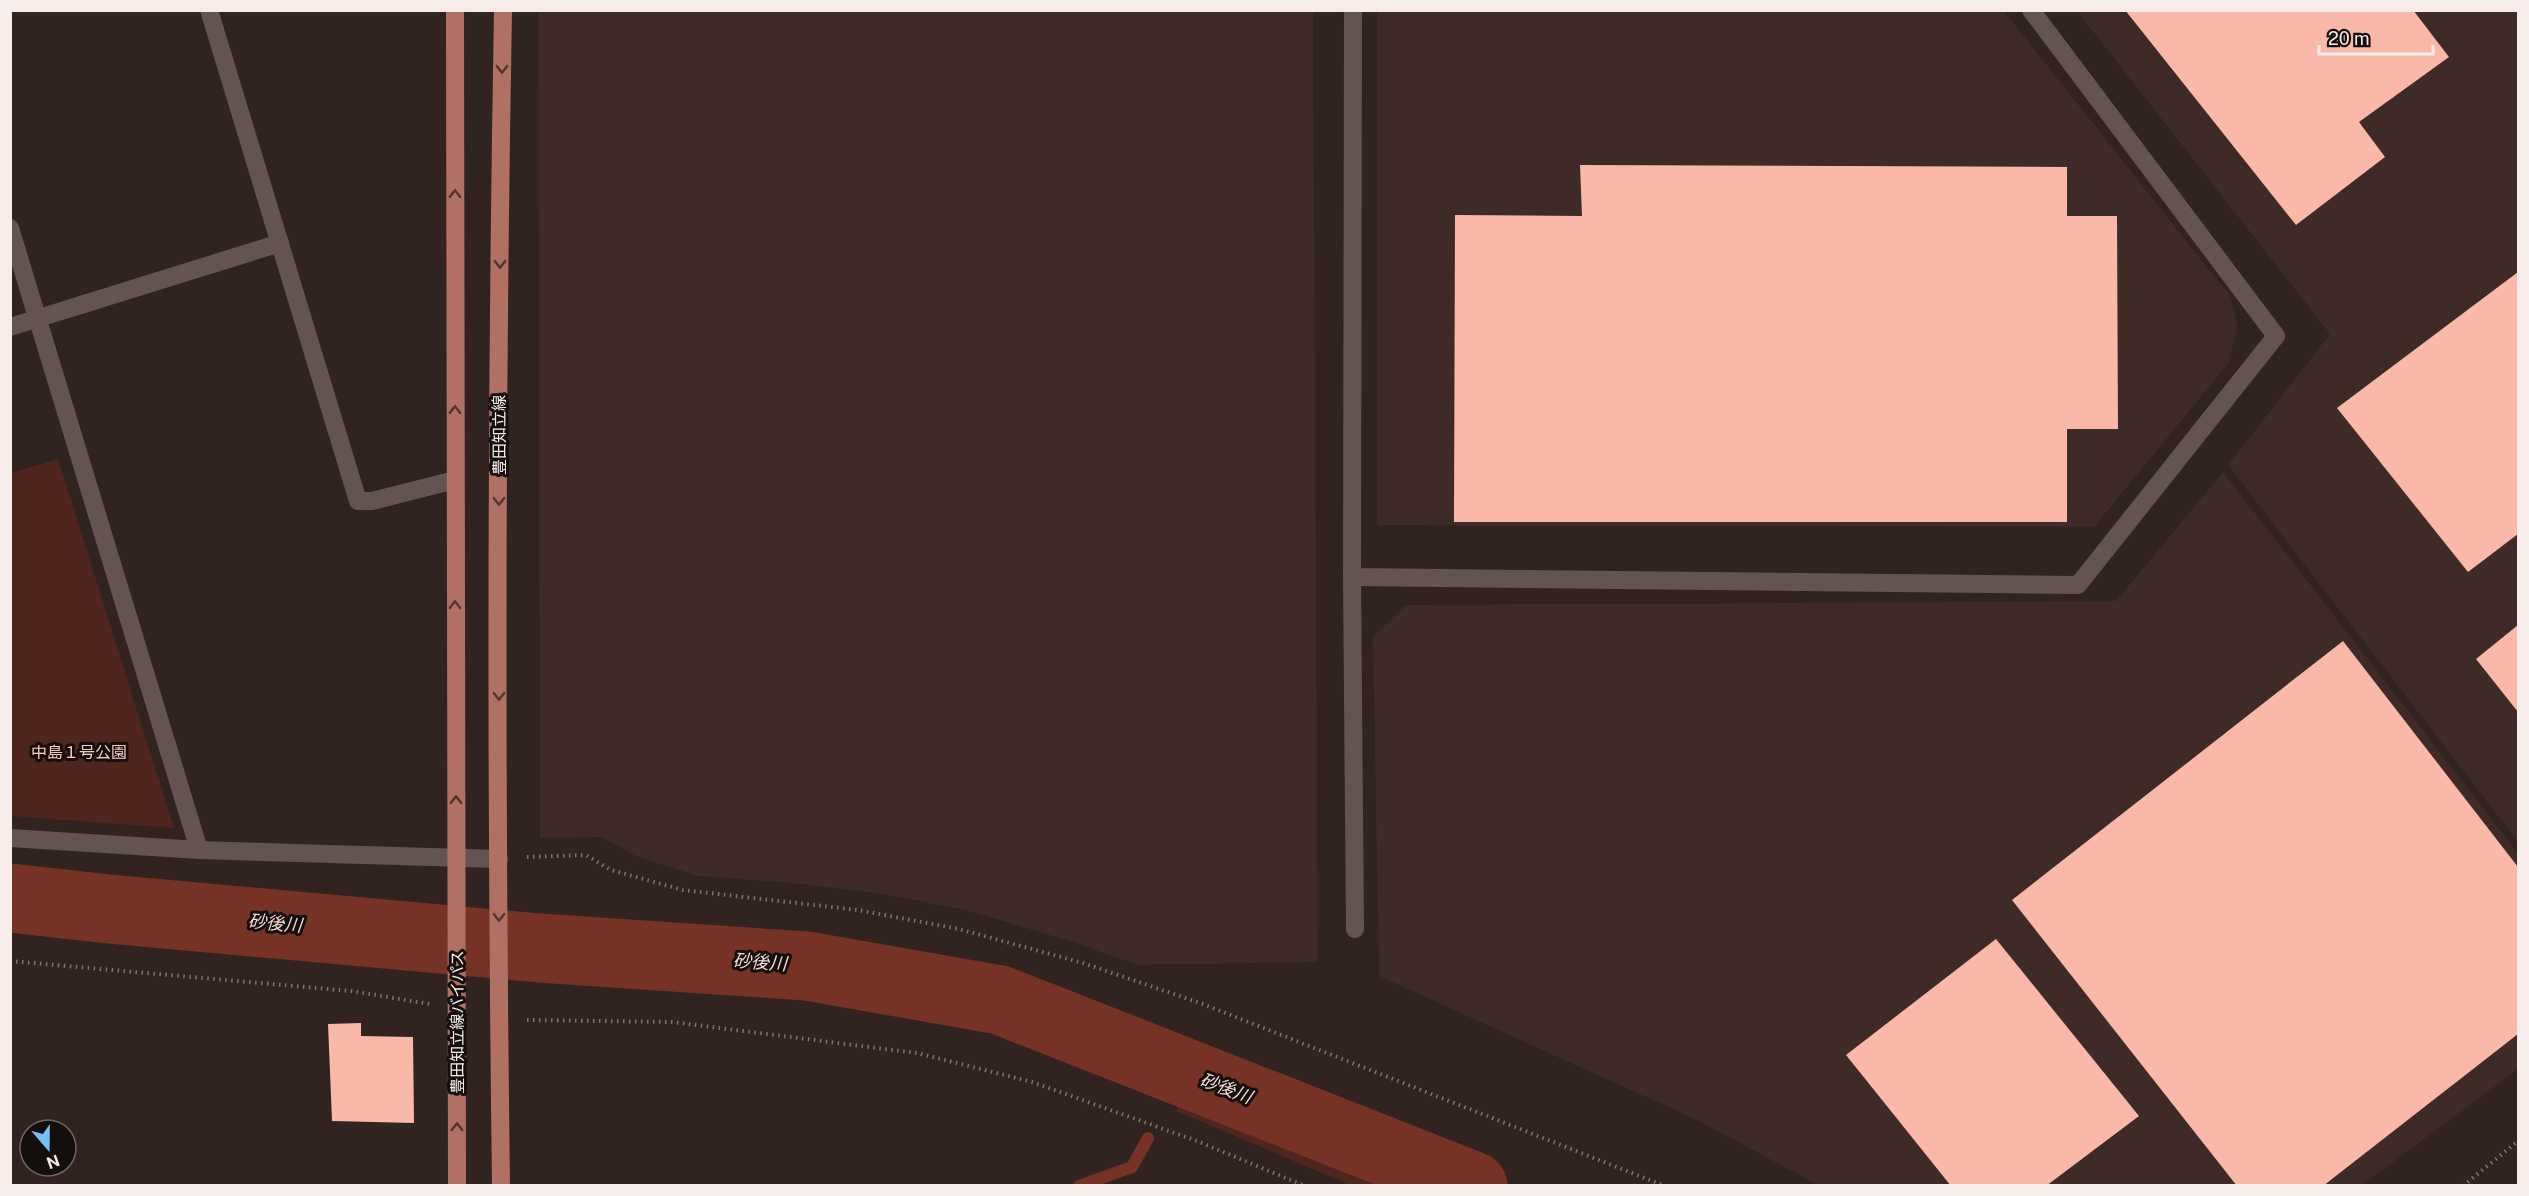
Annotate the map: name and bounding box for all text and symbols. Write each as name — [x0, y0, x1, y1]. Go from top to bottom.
scale bar — [2319, 18, 2433, 56]
text: 20 m — [2328, 28, 2370, 49]
one-way arrow — [496, 64, 508, 73]
one-way arrow — [449, 189, 461, 198]
one-way arrow — [494, 259, 506, 268]
street label: 豊田知立線 — [490, 395, 509, 475]
one-way arrow — [449, 405, 461, 414]
one-way arrow — [493, 496, 505, 505]
one-way arrow — [449, 600, 461, 609]
one-way arrow — [493, 691, 505, 700]
park label: 中島１号公園 — [31, 743, 127, 762]
one-way arrow — [450, 795, 462, 804]
water label: 砂後川 — [247, 910, 305, 936]
one-way arrow — [493, 913, 505, 922]
street label: 豊田知立線バイパス — [448, 950, 467, 1094]
water label: 砂後川 — [732, 950, 790, 974]
water label: 砂後川 — [1197, 1069, 1257, 1108]
north arrow — [18, 1118, 78, 1178]
one-way arrow — [451, 1123, 463, 1132]
text: N — [44, 1151, 62, 1173]

